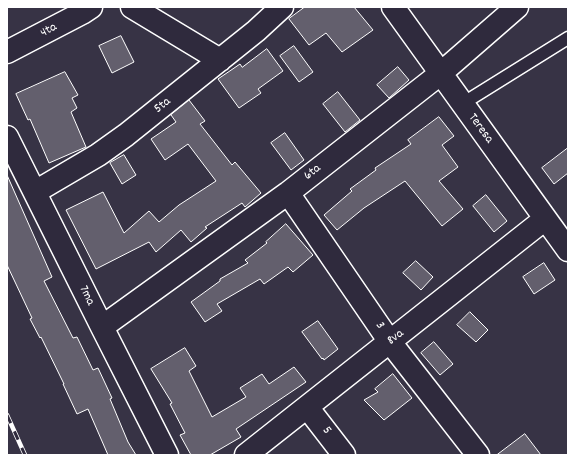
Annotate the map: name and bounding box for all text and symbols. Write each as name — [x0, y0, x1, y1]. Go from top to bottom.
street label: 4ta — [38, 20, 60, 42]
street label: 5ta — [152, 95, 174, 117]
street label: Teresa — [464, 111, 496, 147]
street label: 6ta — [301, 162, 325, 184]
street label: 7ma — [75, 284, 97, 308]
street label: 3 — [371, 319, 387, 333]
street label: 8va — [385, 327, 407, 349]
street label: 5 — [318, 424, 334, 438]

